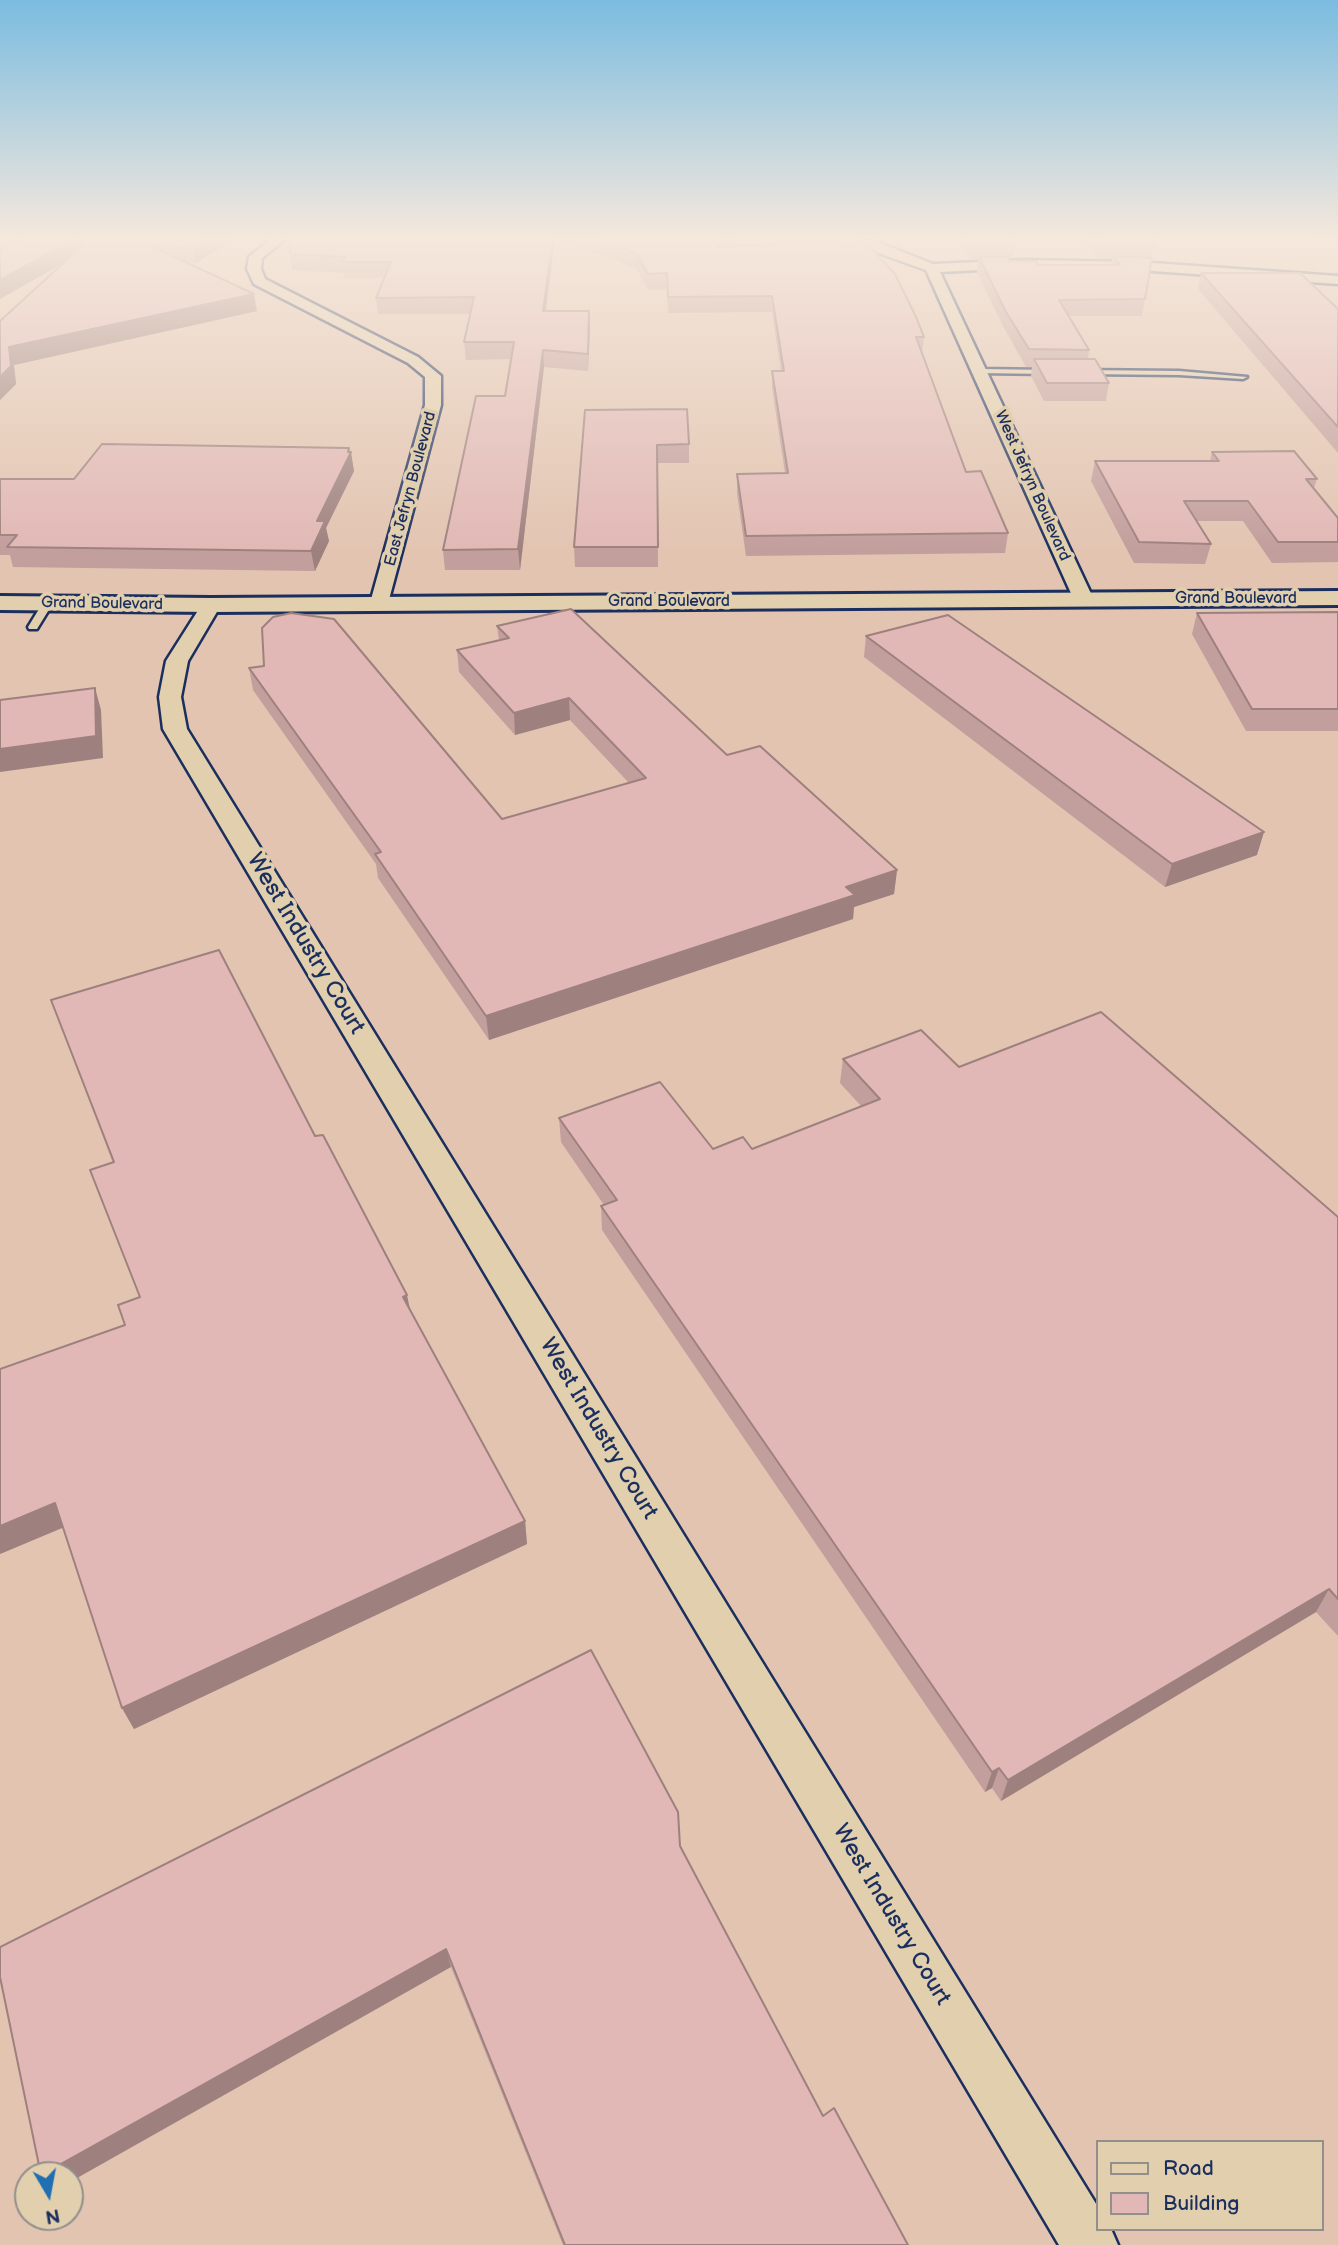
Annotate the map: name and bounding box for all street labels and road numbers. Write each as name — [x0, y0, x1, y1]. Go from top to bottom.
street label: West Jefryn Boulevard — [990, 408, 1074, 564]
street label: East Jefryn Boulevard — [381, 410, 441, 568]
street label: Grand Boulevard — [1175, 589, 1297, 609]
street label: Grand Boulevard — [608, 592, 730, 612]
street label: Grand Boulevard — [41, 593, 163, 615]
street label: West Industry Court — [240, 849, 370, 1039]
street label: West Industry Court — [533, 1334, 663, 1524]
street label: West Industry Court — [826, 1820, 956, 2010]

